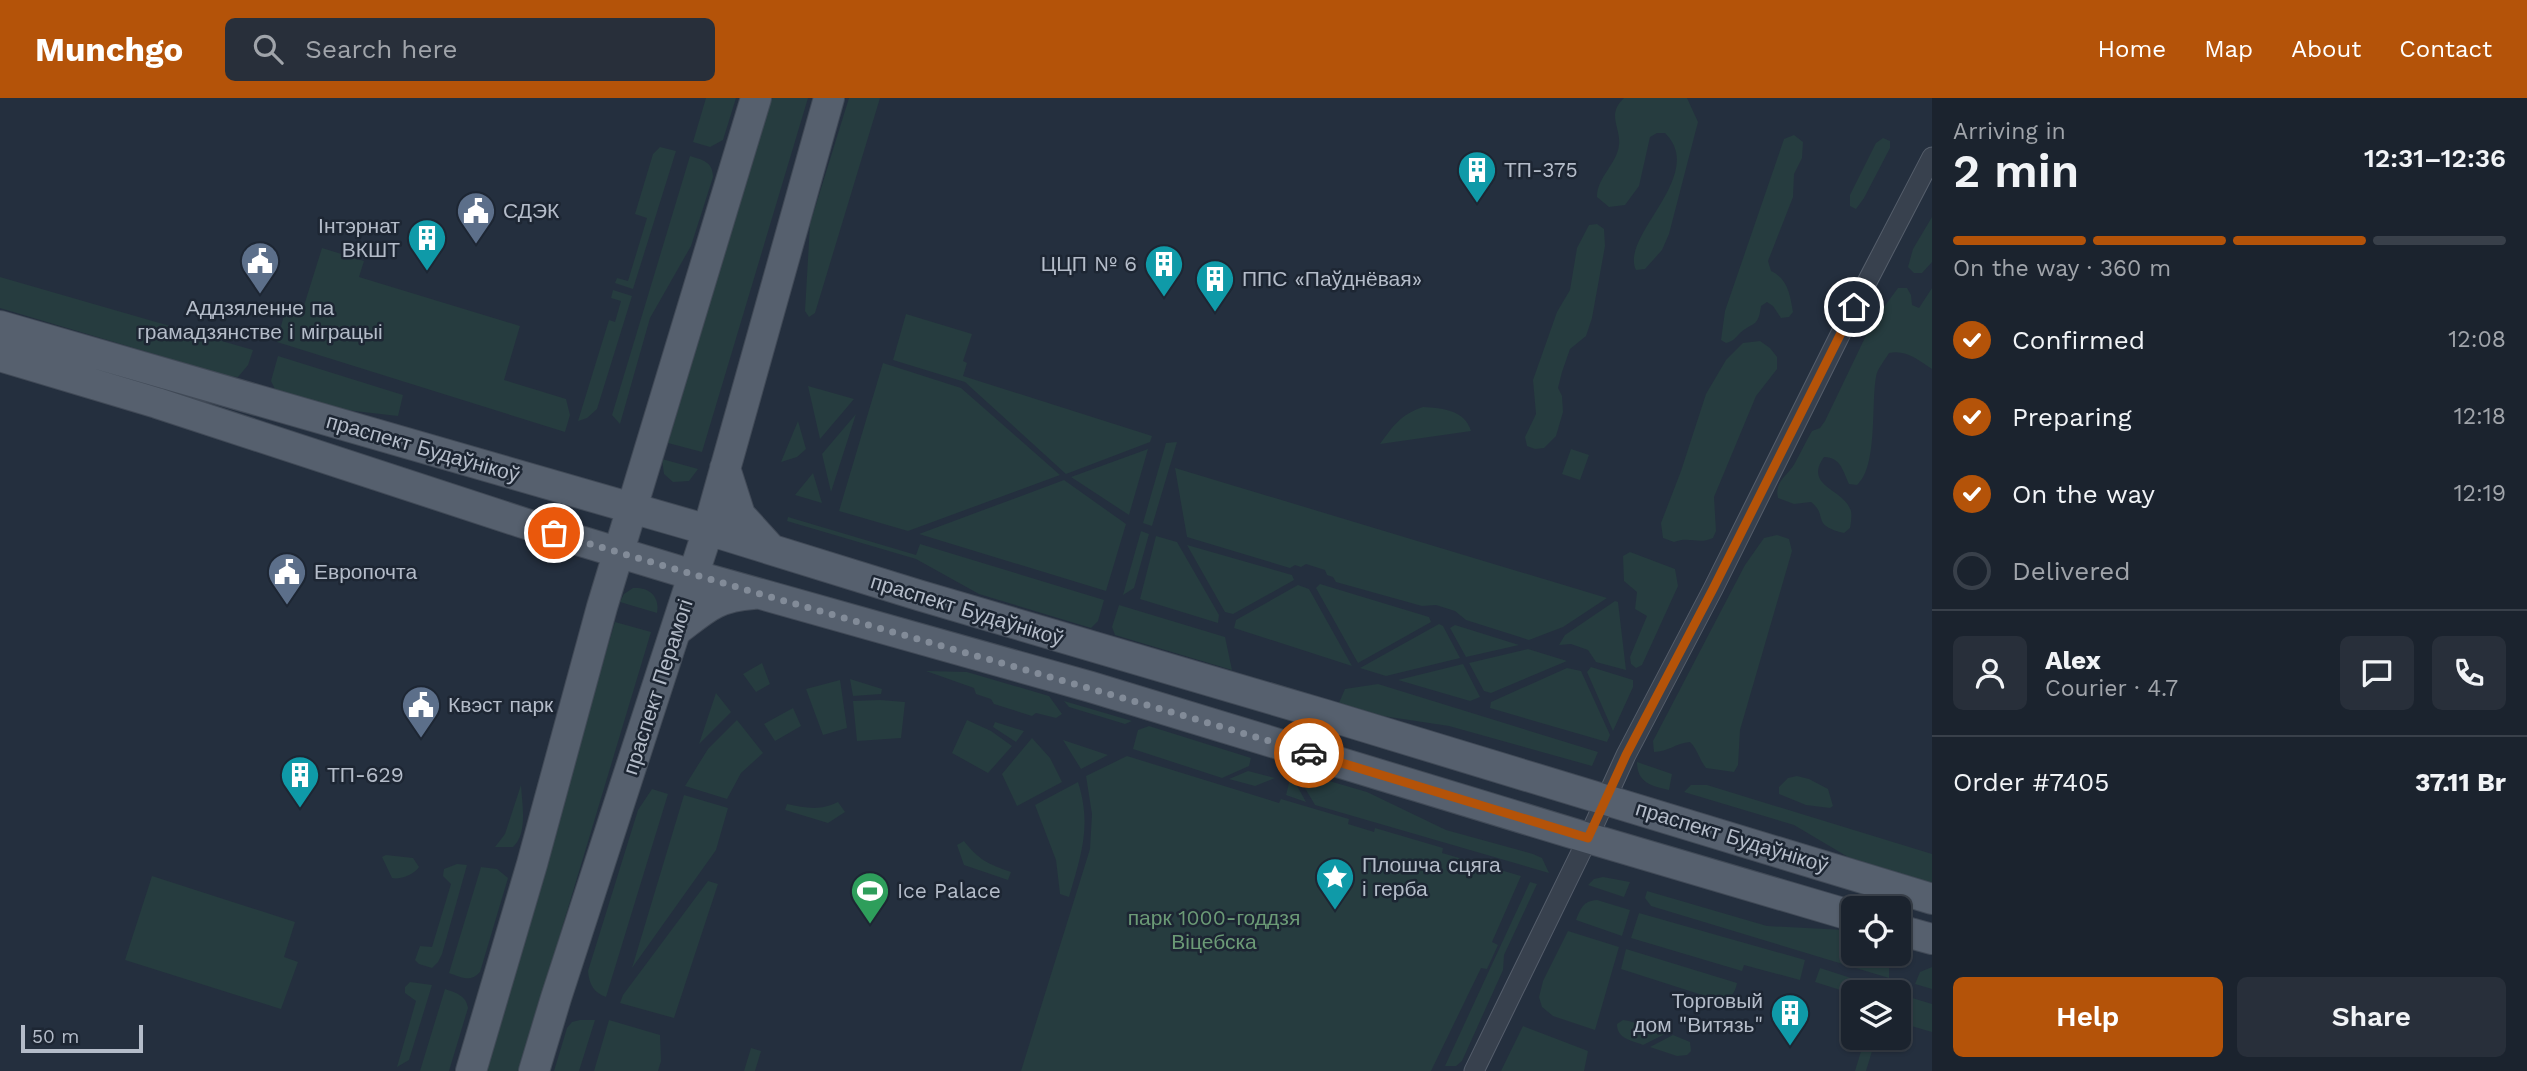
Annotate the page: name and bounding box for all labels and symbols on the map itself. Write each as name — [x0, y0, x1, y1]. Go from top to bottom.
building icon: ТП-375 — [1456, 149, 1498, 204]
place label: ТП-375 — [1504, 157, 1578, 182]
public building icon: СДЭК — [455, 190, 497, 245]
place label: СДЭК — [503, 198, 560, 223]
place label: Інтэрнат ВКШТ — [318, 213, 400, 262]
building icon: Інтэрнат ВКШТ — [406, 217, 448, 272]
public building icon: Аддзяленне па грамадзянстве і міграцыі — [239, 240, 281, 295]
building icon: ЦЦП № 6 — [1143, 243, 1185, 298]
place label: ЦЦП № 6 — [1041, 251, 1137, 276]
building icon: ППС «Паўднёвая» — [1194, 258, 1236, 313]
place label: ППС «Паўднёвая» — [1242, 266, 1422, 291]
pin — [1824, 277, 1884, 337]
place label: Аддзяленне па грамадзянстве і міграцыі — [137, 295, 383, 344]
street label: праспект Будаўнікоў — [324, 408, 523, 487]
pin — [524, 503, 584, 563]
public building icon: Европочта — [266, 551, 308, 606]
place label: Европочта — [314, 559, 417, 584]
street label: праспект Будаўнікоў — [868, 568, 1067, 651]
street label: праспект Перамогі — [617, 596, 698, 778]
public building icon: Квэст парк — [400, 684, 442, 739]
place label: Квэст парк — [448, 692, 554, 717]
courier — [1274, 718, 1344, 788]
building icon: ТП-629 — [279, 754, 321, 809]
place label: ТП-629 — [327, 762, 404, 787]
street label: праспект Будаўнікоў — [1633, 795, 1832, 878]
place label: Плошча сцяга і герба — [1362, 852, 1501, 901]
place icon: Плошча сцяга і герба — [1314, 856, 1356, 911]
sports icon: Ice Palace — [849, 870, 891, 925]
place label: Ice Palace — [897, 878, 1001, 903]
park label: парк 1000-годдзя Віцебска — [1128, 905, 1300, 954]
place label: Торговый дом "Витязь" — [1633, 988, 1763, 1037]
building icon: Торговый дом "Витязь" — [1769, 992, 1811, 1047]
scale bar — [21, 1022, 144, 1054]

